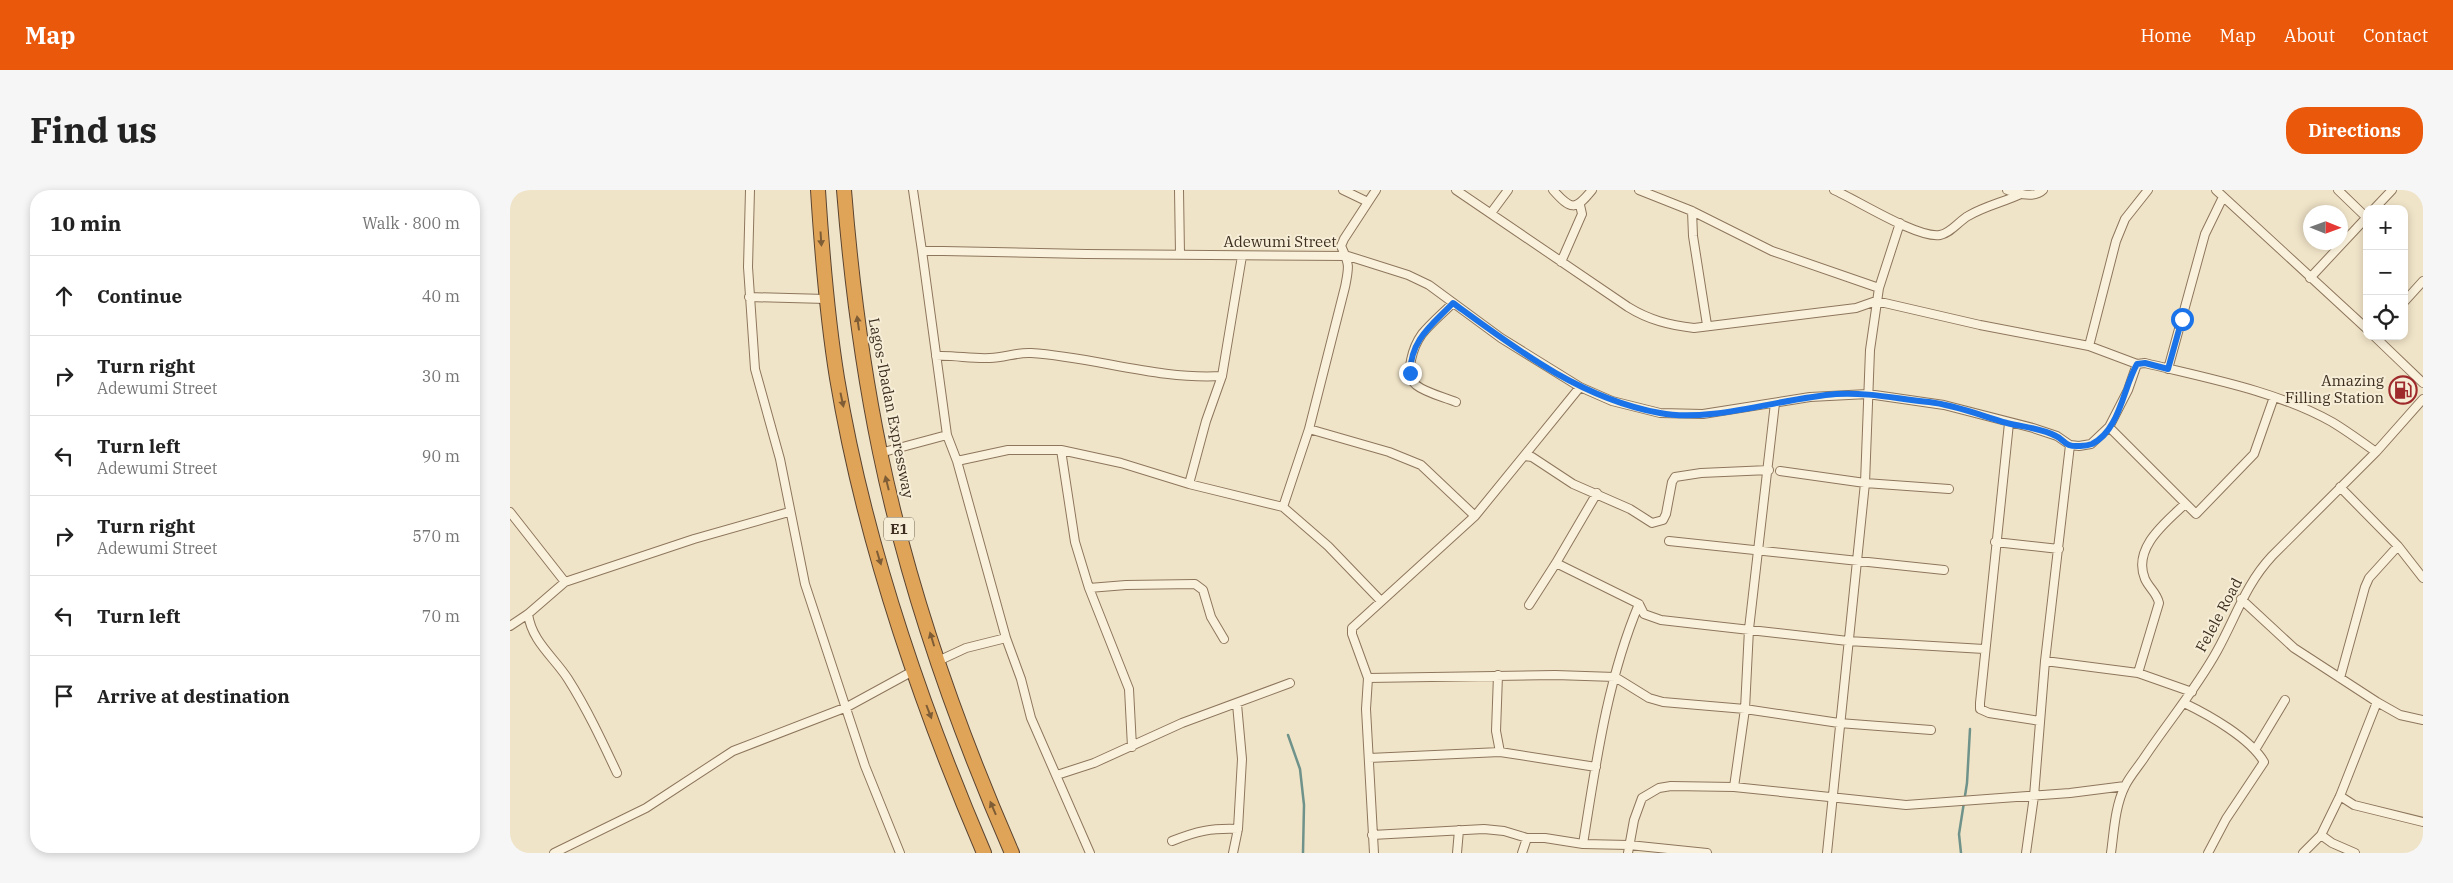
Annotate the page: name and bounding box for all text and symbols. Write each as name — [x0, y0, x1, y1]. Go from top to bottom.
text: Map — [25, 19, 75, 51]
text: Home — [2140, 24, 2192, 47]
text: Map — [2220, 24, 2256, 47]
text: About — [2284, 24, 2335, 47]
text: Contact — [2363, 24, 2428, 47]
text: Find us — [30, 107, 157, 153]
button: Directions — [2286, 107, 2423, 154]
north arrow — [2303, 205, 2348, 250]
map controls — [2363, 205, 2408, 340]
button: + — [2363, 205, 2408, 250]
text: 10 min — [50, 209, 121, 237]
text: Walk · 800 m — [362, 213, 460, 233]
one-way arrow — [818, 231, 826, 247]
street label: Adewumi Street — [1224, 232, 1336, 251]
button: − — [2363, 250, 2408, 295]
icon: ahead — [50, 282, 78, 310]
text: Continue — [97, 284, 182, 308]
text: 40 m — [422, 286, 460, 306]
button: locate — [2363, 295, 2408, 340]
route start — [2171, 308, 2194, 331]
one-way arrow — [853, 315, 861, 331]
street label: Lagos-Ibadan Expressway — [865, 316, 918, 500]
text: Turn right — [97, 354, 195, 378]
icon: right — [50, 362, 78, 390]
route end — [1399, 362, 1422, 385]
text: 30 m — [422, 366, 460, 386]
place label: Amazing Filling Station — [2285, 371, 2384, 407]
fuel station icon: Amazing Filling Station — [2388, 375, 2418, 405]
text: Adewumi Street — [97, 378, 217, 398]
one-way arrow — [838, 392, 846, 408]
text: Turn left — [97, 434, 180, 458]
icon: left — [50, 442, 78, 470]
text: 90 m — [422, 446, 460, 466]
text: Adewumi Street — [97, 458, 217, 478]
one-way arrow — [883, 475, 891, 490]
text: Turn right — [97, 514, 195, 538]
road number: E1 — [884, 518, 914, 540]
icon: right — [50, 522, 78, 550]
text: 570 m — [412, 526, 460, 546]
text: Adewumi Street — [97, 538, 217, 558]
one-way arrow — [875, 551, 883, 566]
street label: Felele Road — [2191, 574, 2246, 655]
icon: left — [50, 602, 78, 630]
text: Turn left — [97, 604, 180, 628]
text: 70 m — [422, 606, 460, 626]
one-way arrow — [927, 631, 935, 646]
icon: arrive — [50, 682, 78, 710]
text: Arrive at destination — [97, 684, 290, 708]
one-way arrow — [926, 705, 933, 720]
one-way arrow — [988, 801, 996, 815]

